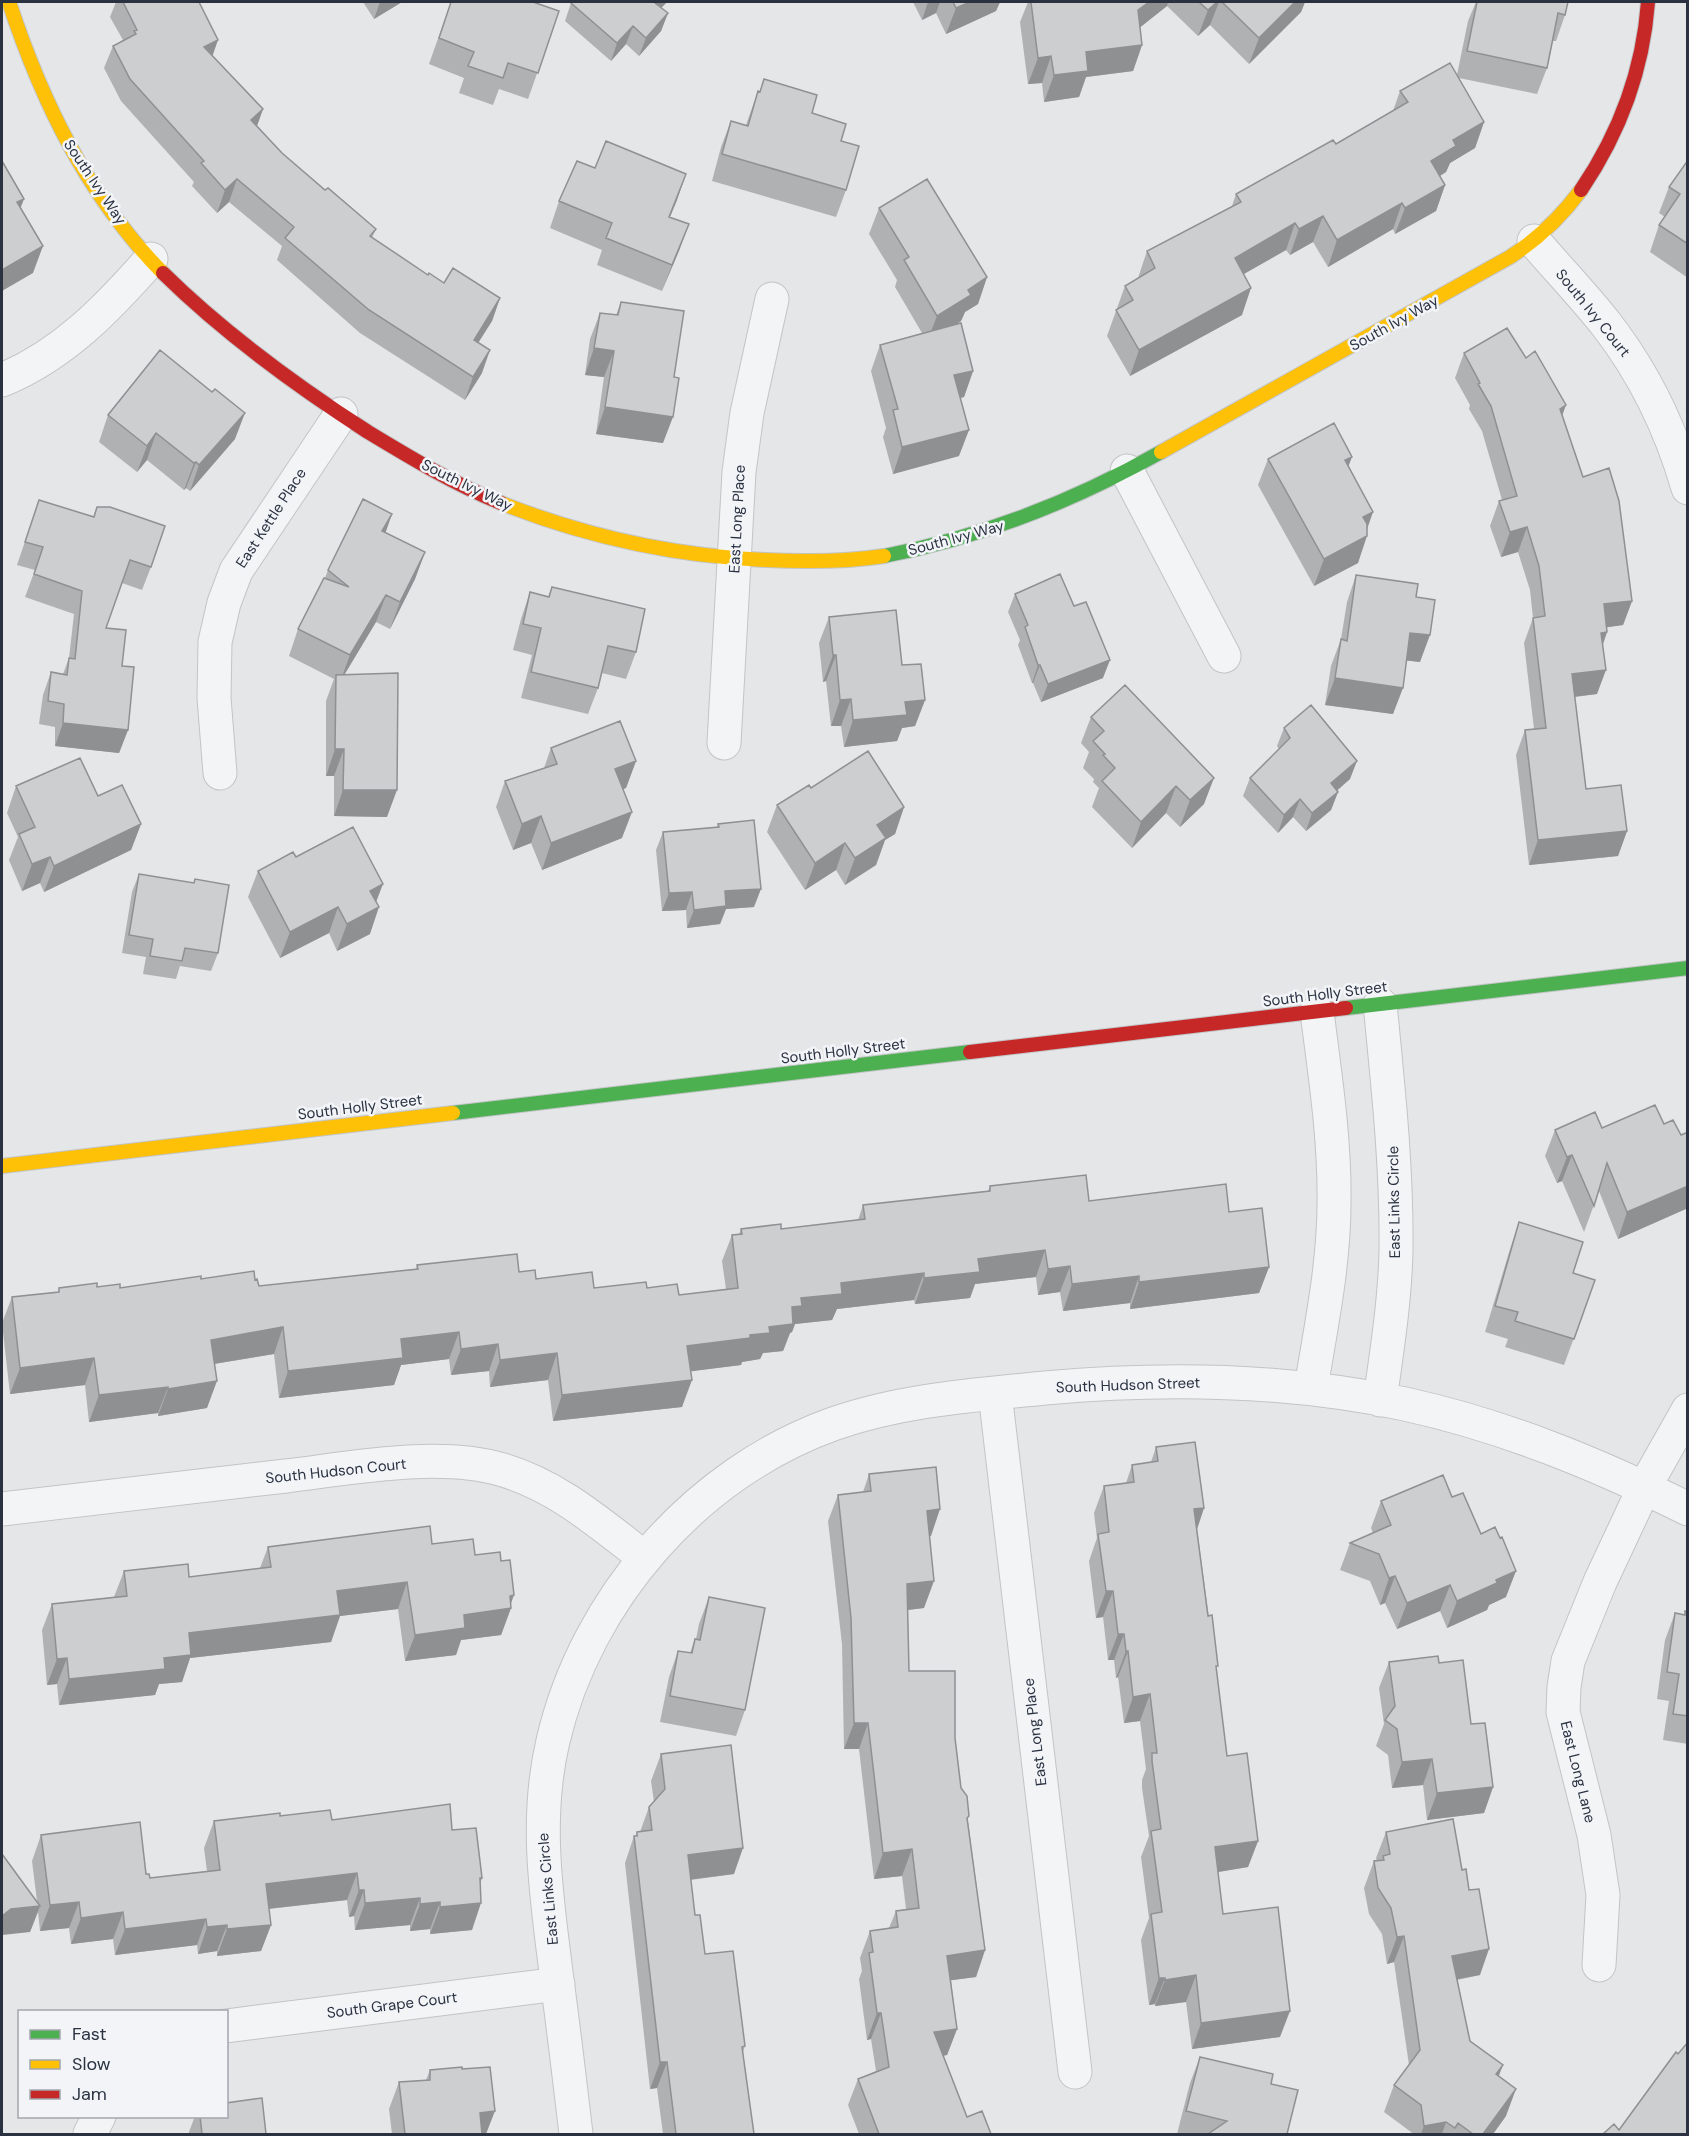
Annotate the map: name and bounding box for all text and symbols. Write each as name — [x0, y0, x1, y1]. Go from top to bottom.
street label: South Ivy Way — [59, 136, 131, 229]
street label: South Ivy Court — [1551, 265, 1635, 361]
street label: South Ivy Way — [1346, 290, 1442, 356]
street label: South Ivy Way — [418, 454, 516, 516]
street label: East Kettle Place — [231, 464, 311, 572]
street label: East Long Place — [724, 464, 750, 574]
street label: South Ivy Way — [906, 515, 1007, 560]
street label: South Holly Street — [1262, 976, 1389, 1012]
street label: South Holly Street — [780, 1033, 907, 1069]
street label: South Holly Street — [297, 1089, 424, 1125]
street label: East Links Circle — [1383, 1146, 1405, 1258]
street label: South Hudson Street — [1055, 1372, 1201, 1398]
street label: South Hudson Court — [265, 1454, 408, 1488]
street label: East Long Place — [1018, 1677, 1052, 1787]
street label: East Long Lane — [1556, 1719, 1600, 1825]
street label: East Links Circle — [533, 1832, 563, 1946]
street label: South Grape Court — [326, 1987, 459, 2023]
legend — [18, 2010, 228, 2118]
text: Fast — [72, 2022, 107, 2046]
text: Slow — [72, 2052, 111, 2076]
text: Jam — [72, 2082, 107, 2106]

